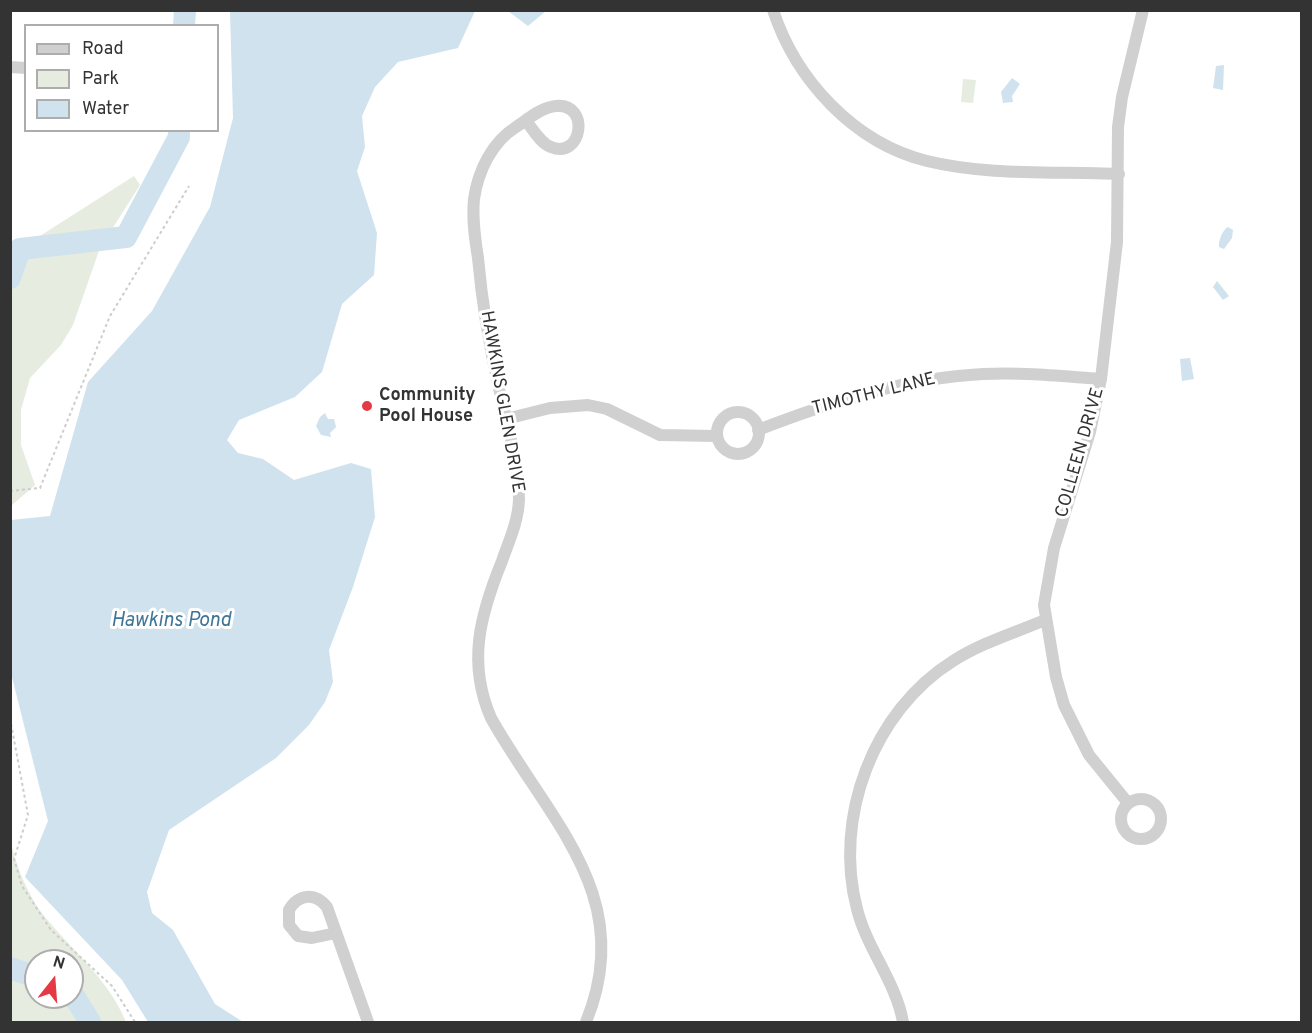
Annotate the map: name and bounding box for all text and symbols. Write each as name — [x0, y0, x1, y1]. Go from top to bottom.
legend — [24, 24, 219, 132]
text: Road — [82, 38, 124, 61]
text: Park — [82, 68, 119, 91]
text: Water — [82, 98, 129, 121]
street label: HAWKINS GLEN DRIVE — [474, 309, 528, 495]
street label: TIMOTHY LANE — [810, 369, 938, 421]
place label: Community Pool House — [379, 385, 475, 428]
street label: COLLEEN DRIVE — [1052, 386, 1110, 520]
marker: Community Pool House — [360, 399, 374, 413]
water label: Hawkins Pond — [111, 610, 231, 634]
north arrow — [24, 949, 84, 1009]
text: N — [50, 952, 67, 975]

